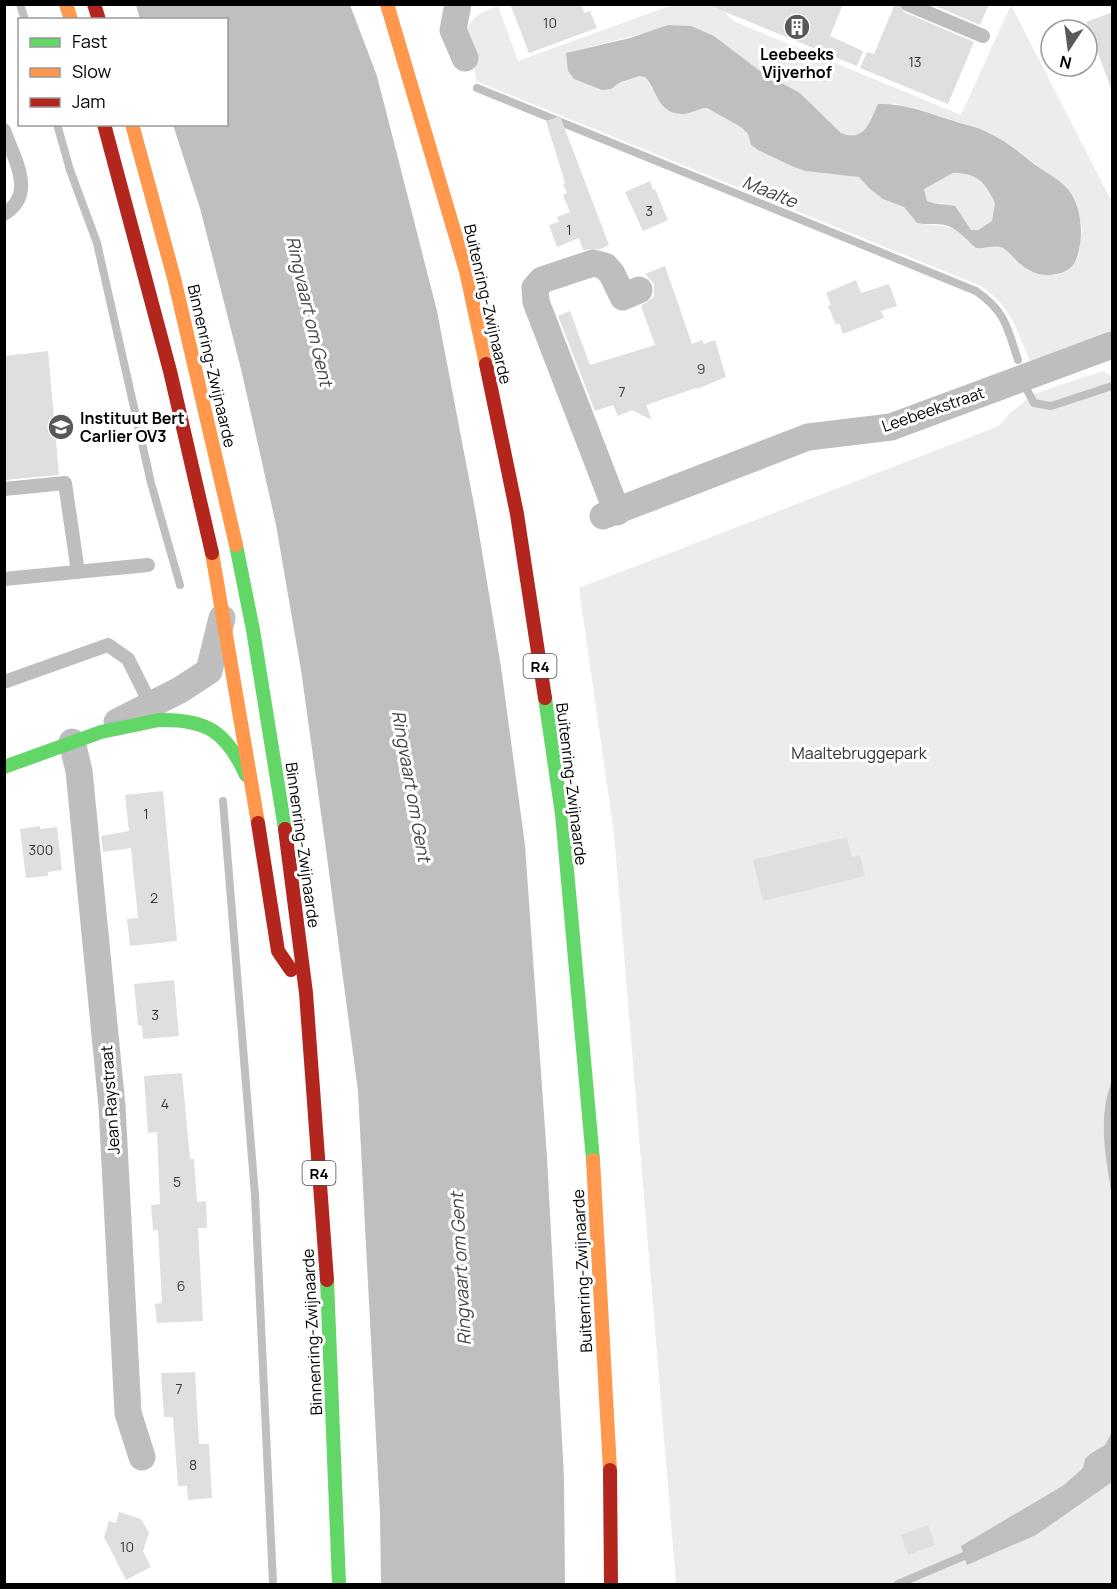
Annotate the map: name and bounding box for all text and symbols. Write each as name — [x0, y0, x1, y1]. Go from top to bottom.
building icon: Leebeeks Vijverhof — [782, 12, 812, 42]
house number: 10 — [543, 13, 557, 32]
legend — [18, 18, 228, 126]
north arrow — [1039, 18, 1099, 78]
text: Fast — [72, 29, 107, 53]
place label: Leebeeks Vijverhof — [760, 43, 834, 83]
text: N — [1058, 51, 1074, 75]
house number: 13 — [908, 52, 922, 71]
text: Slow — [72, 59, 112, 83]
text: Jam — [72, 89, 106, 113]
water label: Maalte — [739, 169, 802, 213]
house number: 3 — [645, 201, 653, 220]
house number: 1 — [566, 220, 572, 239]
street label: Buitenring-Zwijnaarde — [459, 222, 517, 386]
water label: Ringvaart om Gent — [281, 234, 339, 390]
street label: Binnenring-Zwijnaarde — [183, 282, 241, 450]
house number: 9 — [697, 359, 705, 378]
street label: Leebeekstraat — [879, 381, 987, 437]
house number: 7 — [618, 382, 626, 401]
place label: Instituut Bert Carlier OV3 — [80, 407, 185, 447]
school or university icon: Instituut Bert Carlier OV3 — [46, 412, 76, 442]
road number: R4 — [524, 654, 556, 678]
street label: Buitenring-Zwijnaarde — [551, 701, 593, 867]
water label: Ringvaart om Gent — [387, 709, 437, 865]
park label: Maaltebruggepark — [791, 742, 928, 764]
street label: Binnenring-Zwijnaarde — [280, 761, 326, 929]
house number: 1 — [143, 804, 149, 823]
house number: 300 — [29, 840, 53, 859]
house number: 2 — [150, 888, 158, 907]
house number: 3 — [151, 1005, 159, 1024]
street label: Jean Raystraat — [95, 1045, 125, 1155]
house number: 4 — [161, 1094, 169, 1113]
road number: R4 — [302, 1161, 336, 1185]
house number: 5 — [173, 1172, 181, 1191]
street label: Buitenring-Zwijnaarde — [567, 1189, 597, 1353]
water label: Ringvaart om Gent — [444, 1190, 476, 1346]
street label: Binnenring-Zwijnaarde — [297, 1248, 327, 1416]
house number: 6 — [177, 1276, 185, 1295]
house number: 7 — [175, 1379, 183, 1398]
house number: 8 — [189, 1455, 197, 1474]
house number: 10 — [120, 1537, 134, 1556]

